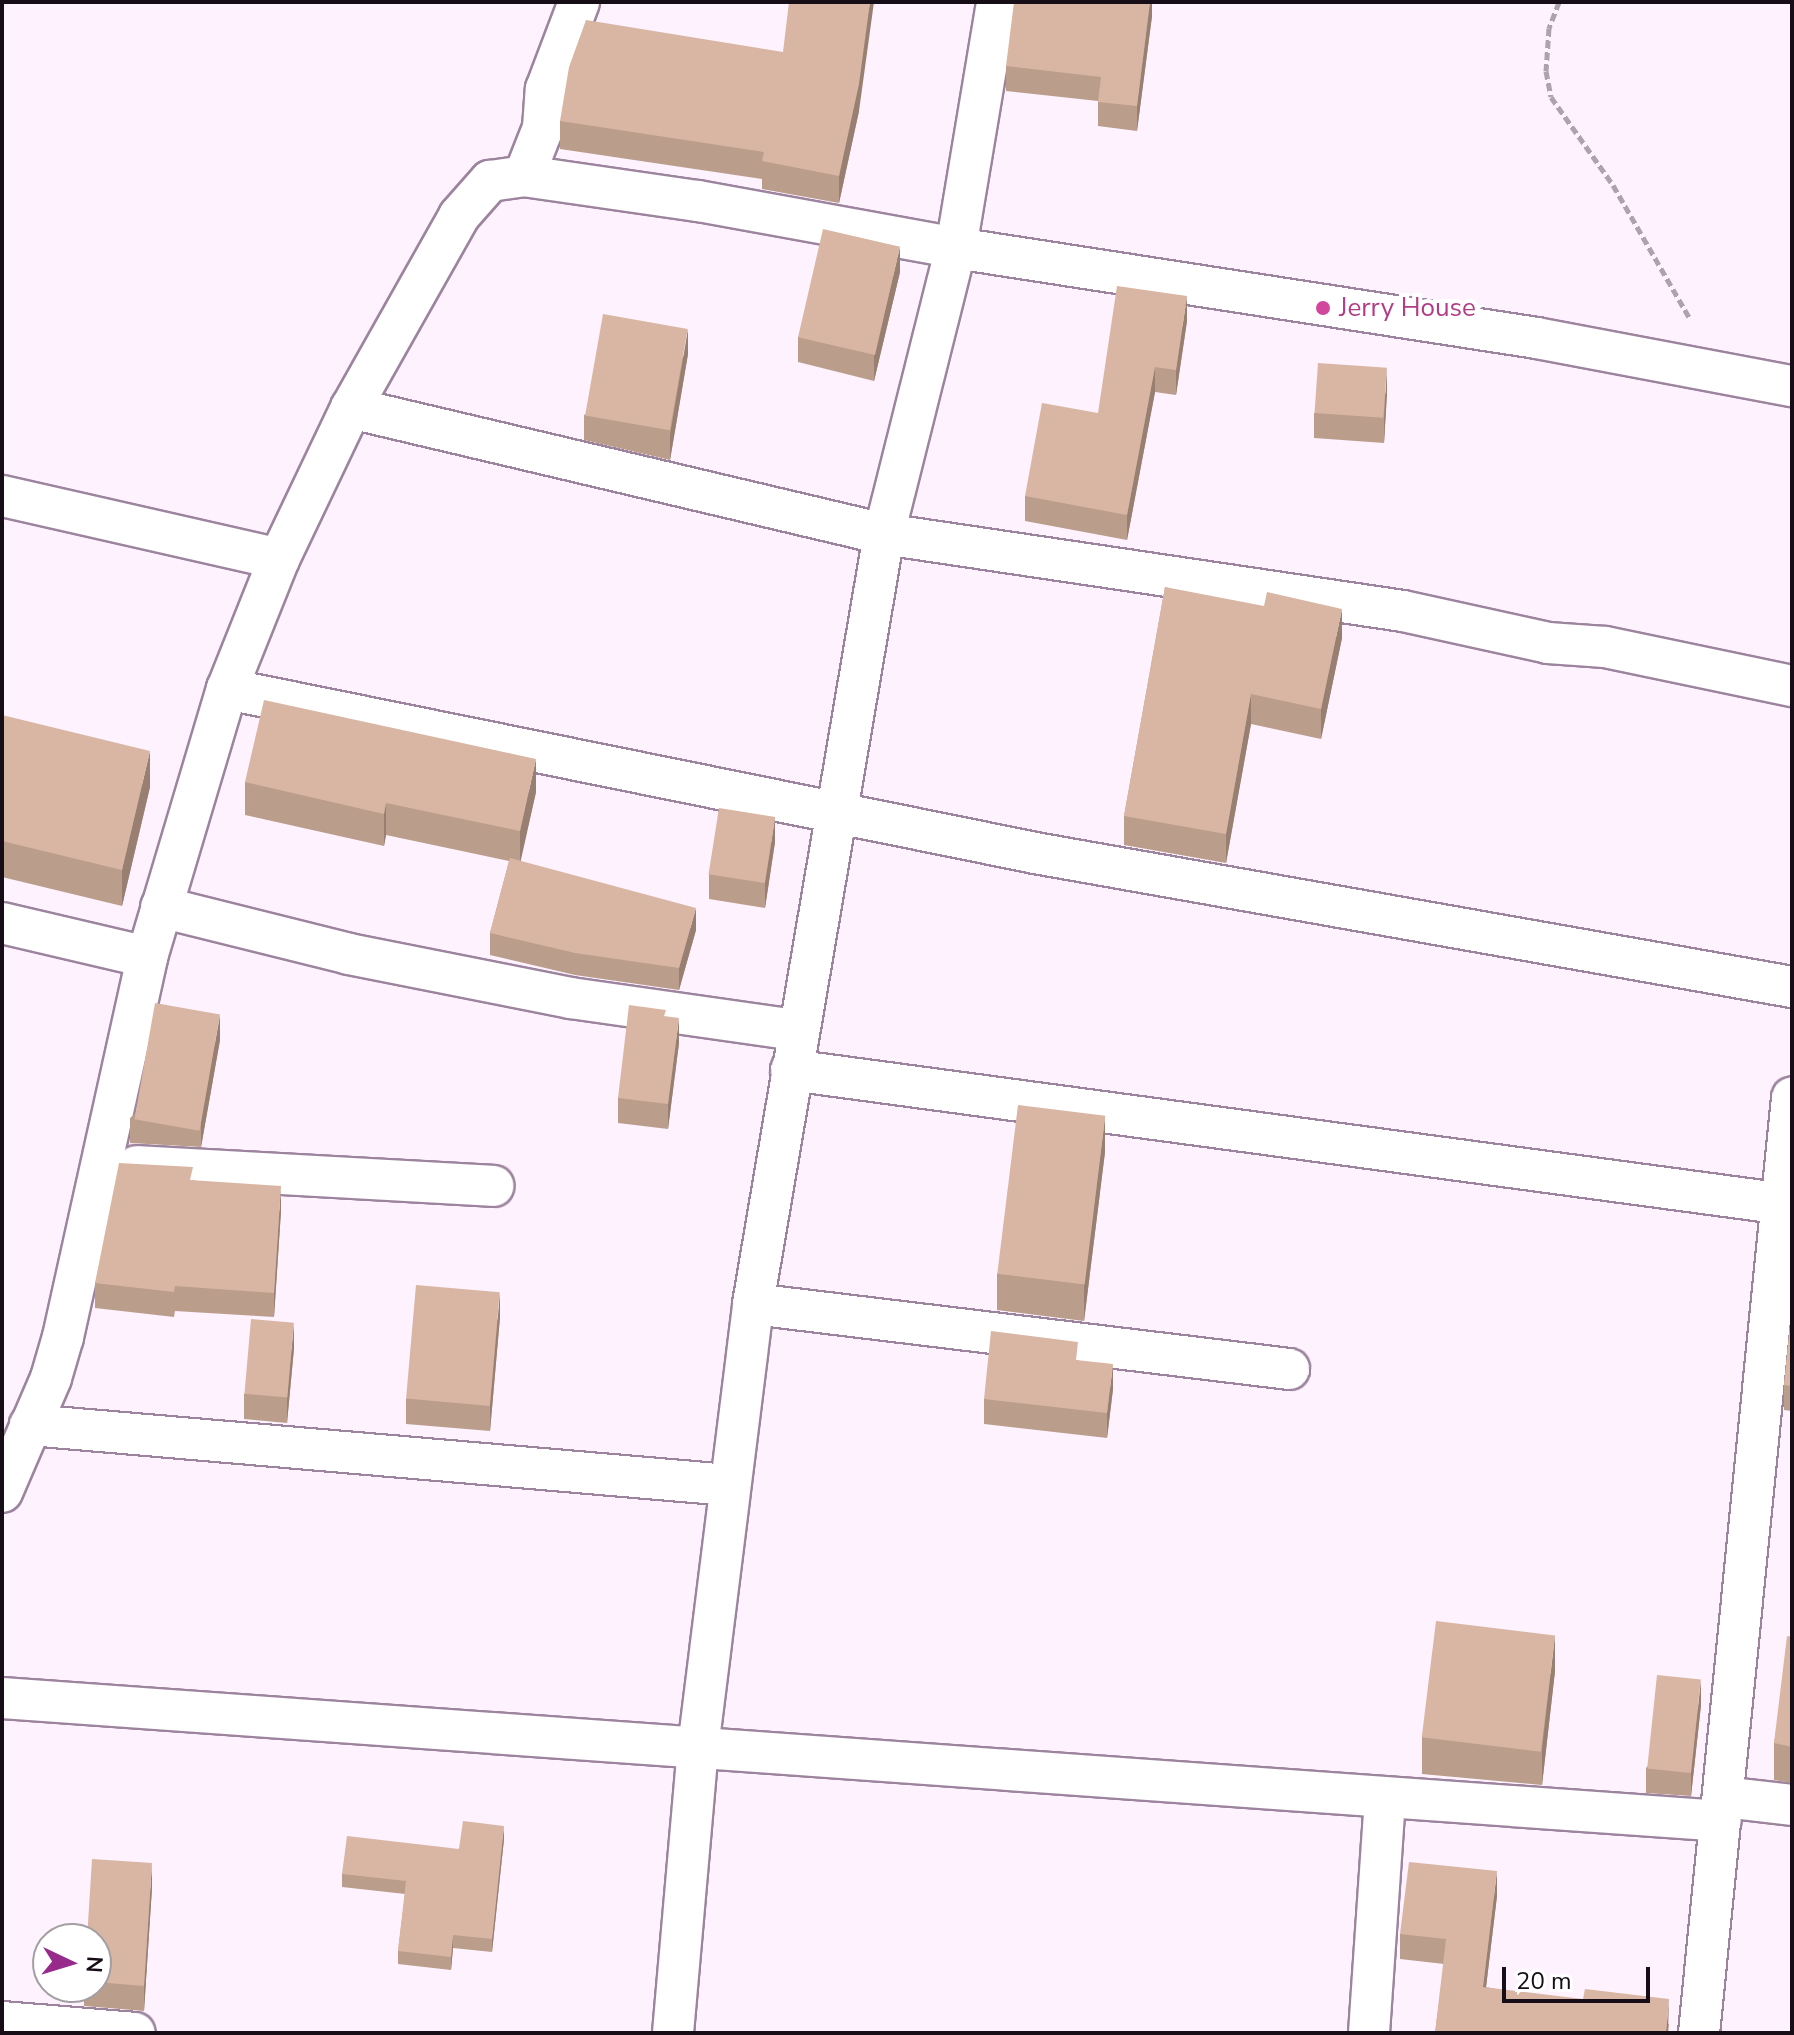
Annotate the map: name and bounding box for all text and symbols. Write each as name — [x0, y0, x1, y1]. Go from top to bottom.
place label: Jerry House — [1339, 292, 1476, 324]
marker: Jerry House — [1314, 299, 1332, 317]
north arrow — [32, 1923, 112, 2003]
scale bar — [1506, 1951, 1654, 2001]
text: N — [78, 1955, 109, 1974]
text: 20 m — [1516, 1965, 1572, 1997]

